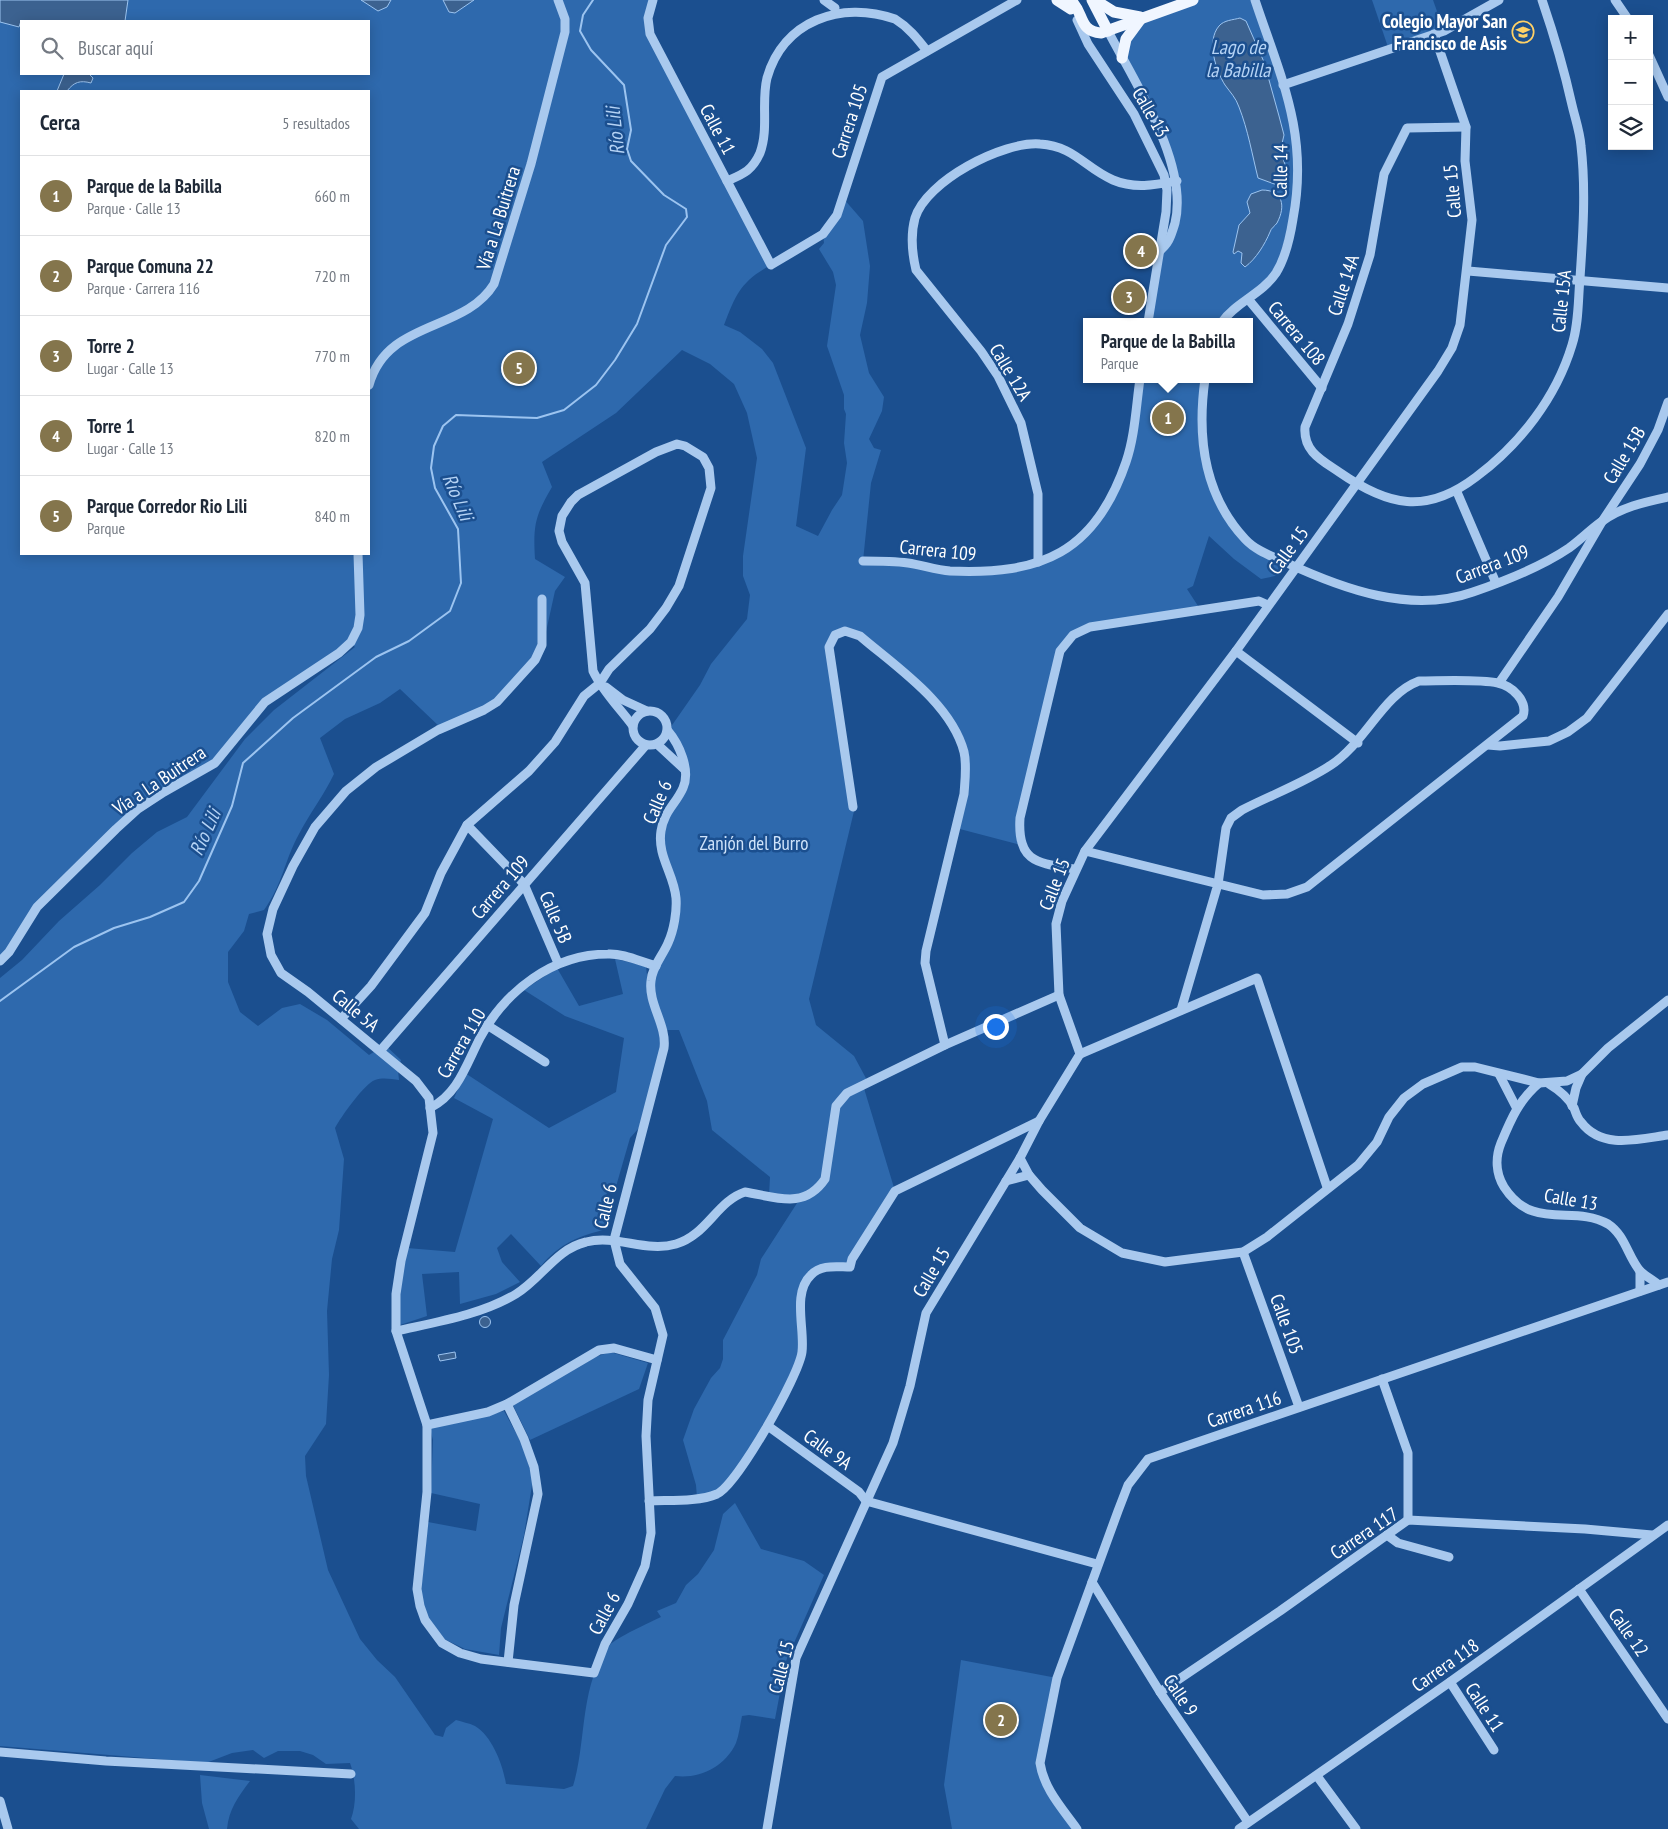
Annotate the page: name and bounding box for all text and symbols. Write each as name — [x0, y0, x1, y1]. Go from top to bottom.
place label: Colegio Mayor San Francisco de Asis — [1382, 9, 1507, 55]
map controls — [1608, 15, 1653, 150]
button: + — [1608, 15, 1653, 60]
search box — [20, 20, 370, 75]
school or university icon: Colegio Mayor San Francisco de Asis — [1511, 20, 1535, 44]
icon: search — [38, 34, 66, 62]
water label: Lago de la Babilla — [1206, 34, 1271, 83]
text: Buscar aquí — [78, 36, 153, 60]
button: − — [1608, 60, 1653, 105]
street label: Carrera 105 — [826, 81, 872, 161]
street label: Calle 13 — [1127, 83, 1175, 141]
street label: Calle 11 — [695, 100, 741, 158]
water label: Río Lili — [599, 103, 630, 156]
button: layers — [1608, 105, 1653, 150]
text: Cerca — [40, 109, 80, 136]
text: 5 resultados — [282, 113, 350, 133]
street label: Calle 14 — [1268, 143, 1292, 198]
street label: Vía a La Buitrera — [471, 163, 525, 274]
street label: Calle 15 — [1438, 163, 1466, 219]
text: Parque de la Babilla — [87, 174, 222, 198]
text: 1 — [52, 186, 60, 206]
text: 660 m — [315, 186, 350, 206]
text: Parque · Calle 13 — [87, 198, 181, 218]
pin: 4 — [1125, 232, 1157, 270]
street label: Calle 14A — [1322, 251, 1364, 319]
text: Parque Comuna 22 — [87, 254, 214, 278]
text: 2 — [52, 266, 60, 286]
text: 720 m — [315, 266, 350, 286]
street label: Calle 15A — [1546, 268, 1576, 334]
text: Parque · Carrera 116 — [87, 278, 200, 298]
pin: 3 — [1113, 278, 1145, 316]
street label: Carrera 108 — [1263, 296, 1331, 370]
popup — [1083, 318, 1253, 383]
text: Parque de la Babilla — [1101, 329, 1235, 353]
text: Torre 2 — [87, 334, 135, 358]
street label: Calle 12A — [985, 339, 1037, 405]
text: 3 — [52, 346, 60, 366]
text: 770 m — [315, 346, 350, 366]
pin: 5 — [503, 349, 535, 387]
text: Parque — [1101, 353, 1139, 373]
text: Lugar · Calle 13 — [87, 358, 174, 378]
pin: 1 — [1152, 399, 1184, 437]
text: Torre 1 — [87, 414, 135, 438]
street label: Calle 15B — [1598, 422, 1650, 488]
text: 4 — [52, 426, 60, 446]
text: 820 m — [315, 426, 350, 446]
text: Lugar · Calle 13 — [87, 438, 174, 458]
water label: Río Lili — [437, 470, 480, 527]
text: Parque Corredor Rio Lili — [87, 494, 247, 518]
text: 5 — [52, 506, 60, 526]
text: 840 m — [315, 506, 350, 526]
text: Parque — [87, 518, 125, 538]
street label: Calle 15 — [1262, 521, 1314, 579]
street label: Carrera 109 — [899, 534, 977, 566]
street label: Carrera 109 — [1452, 539, 1532, 589]
street label: Vía a La Buitrera — [107, 740, 210, 820]
street label: Calle 6 — [637, 776, 677, 828]
water label: Río Lili — [183, 802, 228, 859]
park label: Zanjón del Burro — [700, 831, 808, 855]
street label: Carrera 109 — [466, 850, 534, 924]
street label: Calle 15 — [1033, 855, 1075, 913]
street label: Calle 5B — [534, 887, 578, 947]
street label: Calle 5A — [327, 983, 385, 1037]
street label: Carrera 110 — [431, 1004, 491, 1082]
your location — [983, 1014, 1009, 1040]
street label: Calle 6 — [588, 1181, 622, 1231]
street label: Calle 13 — [1542, 1183, 1600, 1215]
street label: Calle 15 — [907, 1243, 955, 1301]
street label: Calle 105 — [1265, 1291, 1309, 1357]
street label: Carrera 116 — [1204, 1385, 1284, 1433]
street label: Calle 9A — [799, 1423, 857, 1475]
street label: Carrera 117 — [1325, 1502, 1403, 1564]
street label: Calle 6 — [583, 1587, 625, 1639]
street label: Calle 12 — [1604, 1603, 1654, 1661]
street label: Carrera 118 — [1407, 1633, 1483, 1697]
street label: Calle 15 — [763, 1638, 799, 1696]
street label: Calle 9 — [1158, 1669, 1204, 1721]
street label: Calle 11 — [1460, 1678, 1510, 1736]
pin: 2 — [985, 1701, 1017, 1739]

